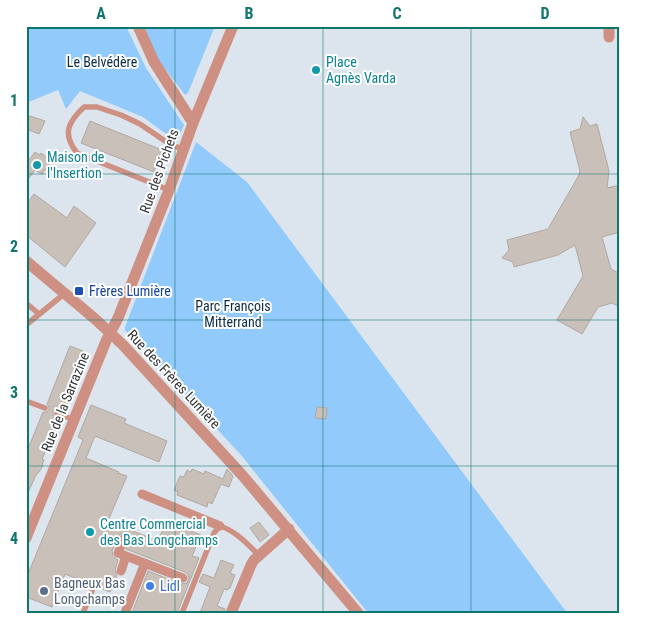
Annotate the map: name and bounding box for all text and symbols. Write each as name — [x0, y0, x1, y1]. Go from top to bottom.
text: A — [96, 4, 106, 23]
text: B — [245, 4, 254, 23]
text: C — [392, 4, 402, 23]
text: D — [540, 4, 550, 23]
park label: Le Belvédère — [67, 54, 138, 70]
place label: Place Agnès Varda — [326, 54, 396, 86]
marker: Place Agnès Varda — [310, 64, 322, 76]
text: 1 — [10, 91, 18, 110]
street label: Rue des Pichets — [136, 127, 182, 215]
place label: Maison de l'Insertion — [47, 149, 105, 181]
marker: Maison de l'Insertion — [31, 159, 43, 171]
text: 2 — [10, 237, 18, 256]
place label: Frères Lumière — [89, 283, 171, 299]
marker: Frères Lumière — [73, 285, 85, 297]
park label: Parc François Mitterrand — [195, 298, 271, 330]
street label: Rue des Frères Lumière — [124, 326, 224, 432]
street label: Rue de la Sarrazine — [38, 350, 92, 454]
text: 3 — [10, 383, 18, 402]
place label: Centre Commercial des Bas Longchamps — [100, 516, 218, 548]
marker: Centre Commercial des Bas Longchamps — [84, 526, 96, 538]
text: 4 — [10, 529, 18, 548]
place label: Bagneux Bas Longchamps — [54, 575, 125, 607]
place label: Lidl — [160, 578, 180, 594]
marker: Lidl — [144, 580, 156, 592]
marker: Bagneux Bas Longchamps — [38, 585, 50, 597]

